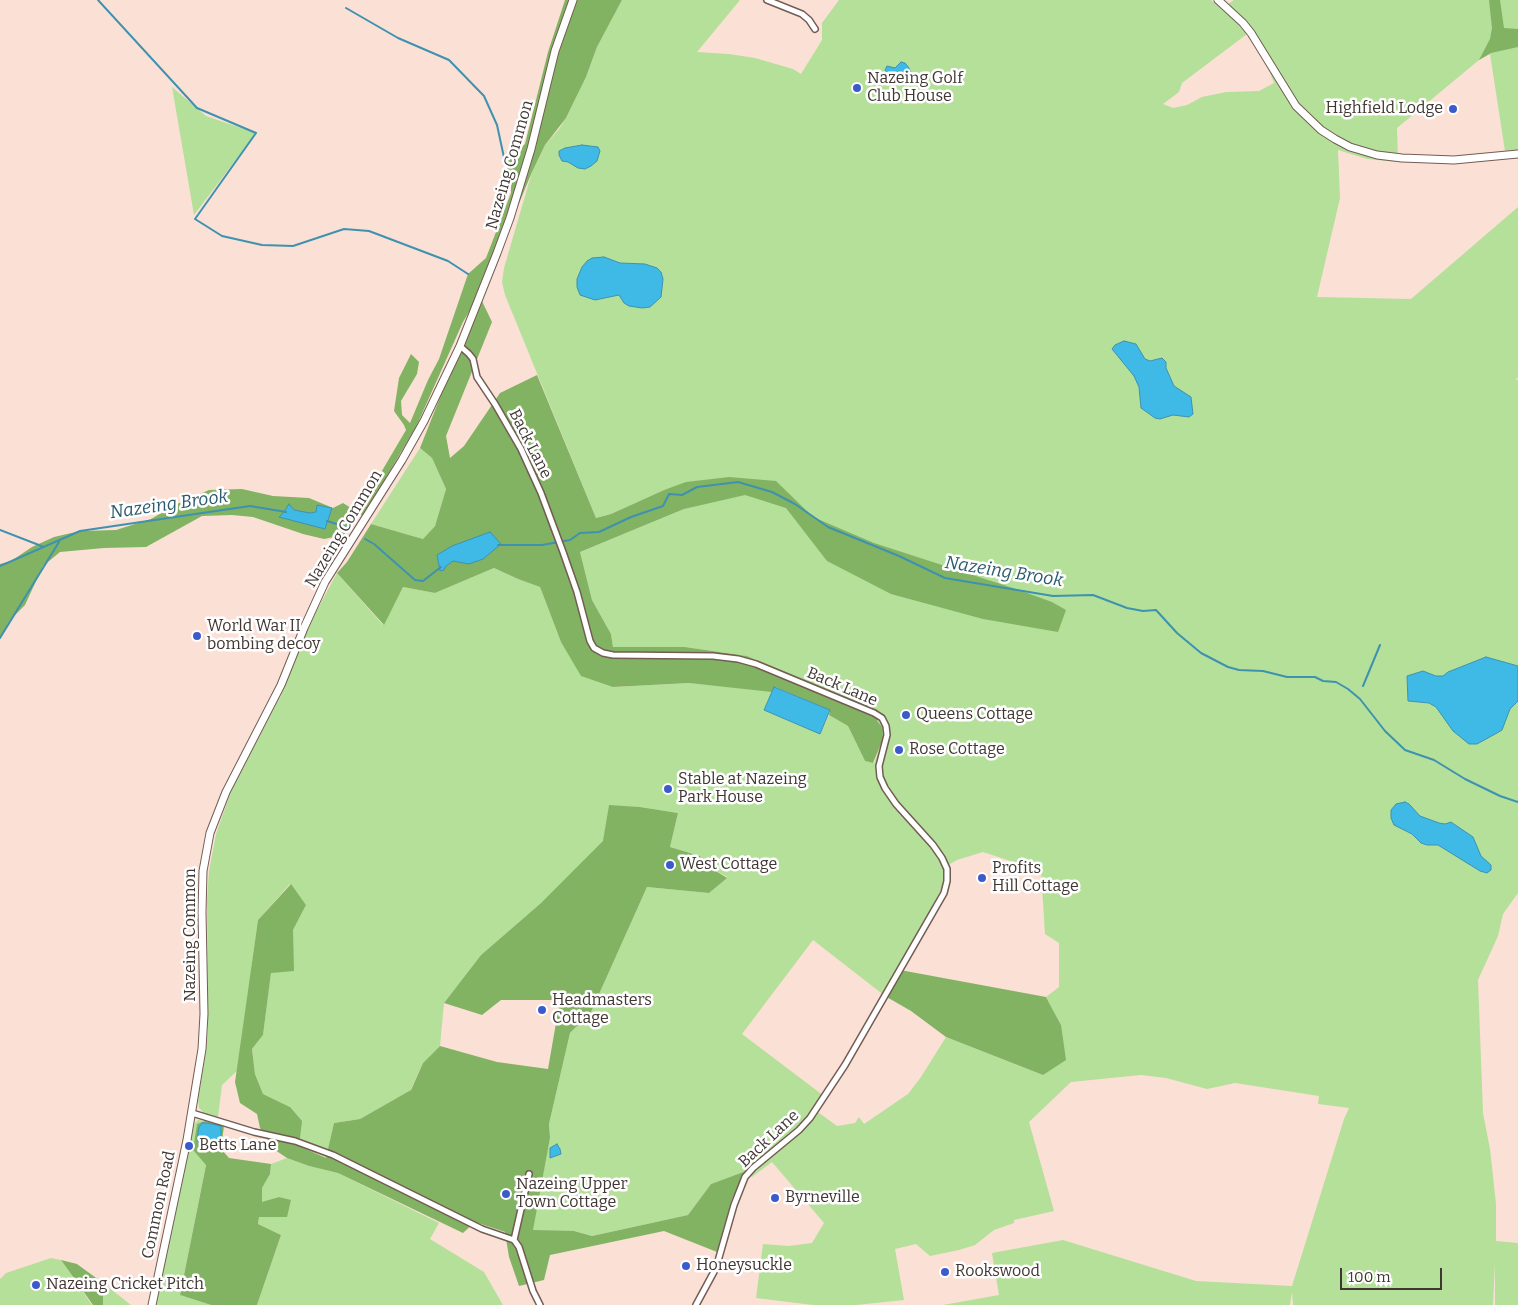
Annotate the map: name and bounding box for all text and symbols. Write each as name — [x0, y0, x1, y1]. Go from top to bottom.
place label: Nazeing Golf Club House — [867, 69, 963, 107]
marker: Nazeing Golf Club House — [851, 82, 863, 94]
street label: Nazeing Common — [482, 98, 538, 232]
place label: Highfield Lodge — [1325, 99, 1443, 119]
marker: Highfield Lodge — [1447, 103, 1459, 115]
street label: Back Lane — [504, 406, 556, 482]
street label: Nazeing Common — [301, 467, 387, 591]
water label: Nazeing Brook — [108, 486, 230, 524]
water label: Nazeing Brook — [943, 552, 1065, 592]
place label: World War II bombing decoy — [207, 617, 321, 655]
marker: World War II bombing decoy — [191, 630, 203, 642]
street label: Back Lane — [804, 663, 880, 711]
place label: Queens Cottage — [916, 705, 1033, 725]
marker: Queens Cottage — [900, 709, 912, 721]
place label: Rose Cottage — [909, 740, 1005, 760]
marker: Rose Cottage — [893, 744, 905, 756]
place label: Stable at Nazeing Park House — [678, 770, 807, 808]
marker: Stable at Nazeing Park House — [662, 783, 674, 795]
place label: West Cottage — [680, 855, 777, 875]
marker: West Cottage — [664, 859, 676, 871]
place label: Profits Hill Cottage — [992, 859, 1079, 897]
street label: Nazeing Common — [181, 868, 201, 1002]
marker: Profits Hill Cottage — [976, 872, 988, 884]
place label: Headmasters Cottage — [552, 991, 652, 1029]
marker: Headmasters Cottage — [536, 1004, 548, 1016]
street label: Back Lane — [735, 1106, 803, 1172]
place label: Betts Lane — [199, 1136, 276, 1156]
marker: Betts Lane — [183, 1140, 195, 1152]
street label: Common Road — [138, 1149, 180, 1261]
place label: Nazeing Upper Town Cottage — [516, 1175, 628, 1213]
marker: Nazeing Upper Town Cottage — [500, 1188, 512, 1200]
place label: Byrneville — [785, 1188, 860, 1208]
marker: Byrneville — [769, 1192, 781, 1204]
place label: Honeysuckle — [696, 1256, 792, 1276]
scale bar — [1343, 1258, 1446, 1290]
marker: Honeysuckle — [680, 1260, 692, 1272]
place label: Rookswood — [955, 1262, 1040, 1282]
marker: Rookswood — [939, 1266, 951, 1278]
text: 100 m — [1348, 1268, 1391, 1286]
place label: Nazeing Cricket Pitch — [46, 1275, 204, 1295]
marker: Nazeing Cricket Pitch — [30, 1279, 42, 1291]

